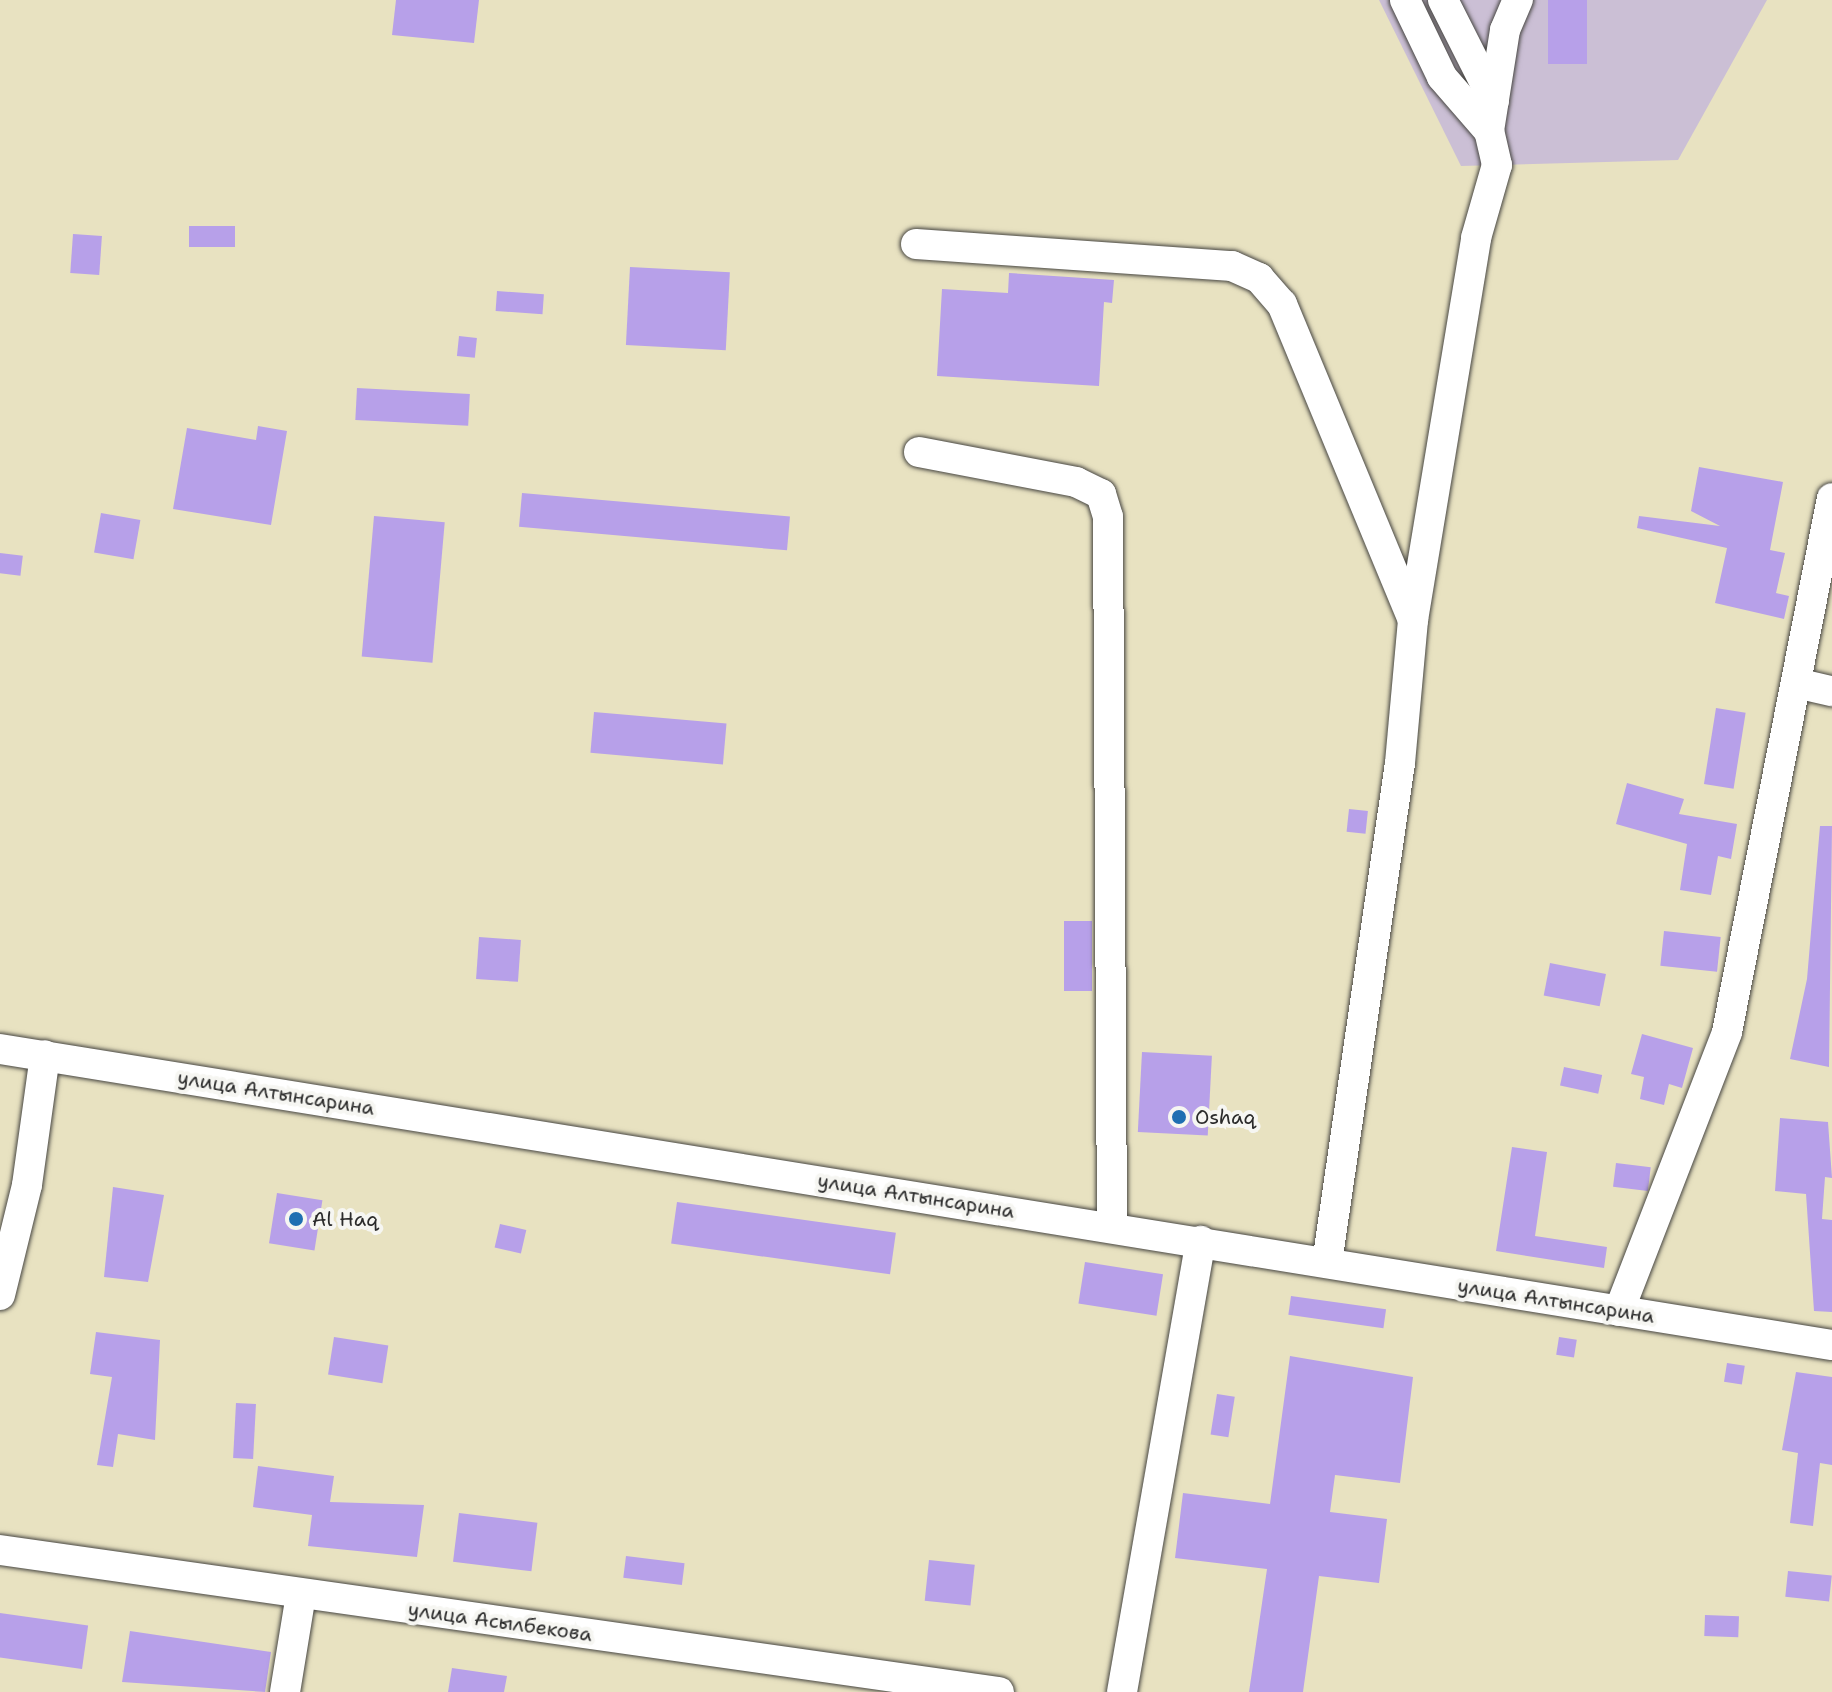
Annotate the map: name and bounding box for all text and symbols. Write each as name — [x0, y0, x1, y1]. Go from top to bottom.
street label: улица Алтынсарина — [176, 1066, 376, 1120]
place label: Oshaq — [1195, 1105, 1255, 1129]
marker: Oshaq — [1170, 1108, 1188, 1126]
street label: улица Алтынсарина — [816, 1169, 1016, 1223]
place label: Al Haq — [312, 1207, 378, 1231]
marker: Al Haq — [287, 1210, 305, 1228]
street label: улица Алтынсарина — [1456, 1274, 1656, 1328]
street label: улица Асылбекова — [406, 1597, 594, 1647]

